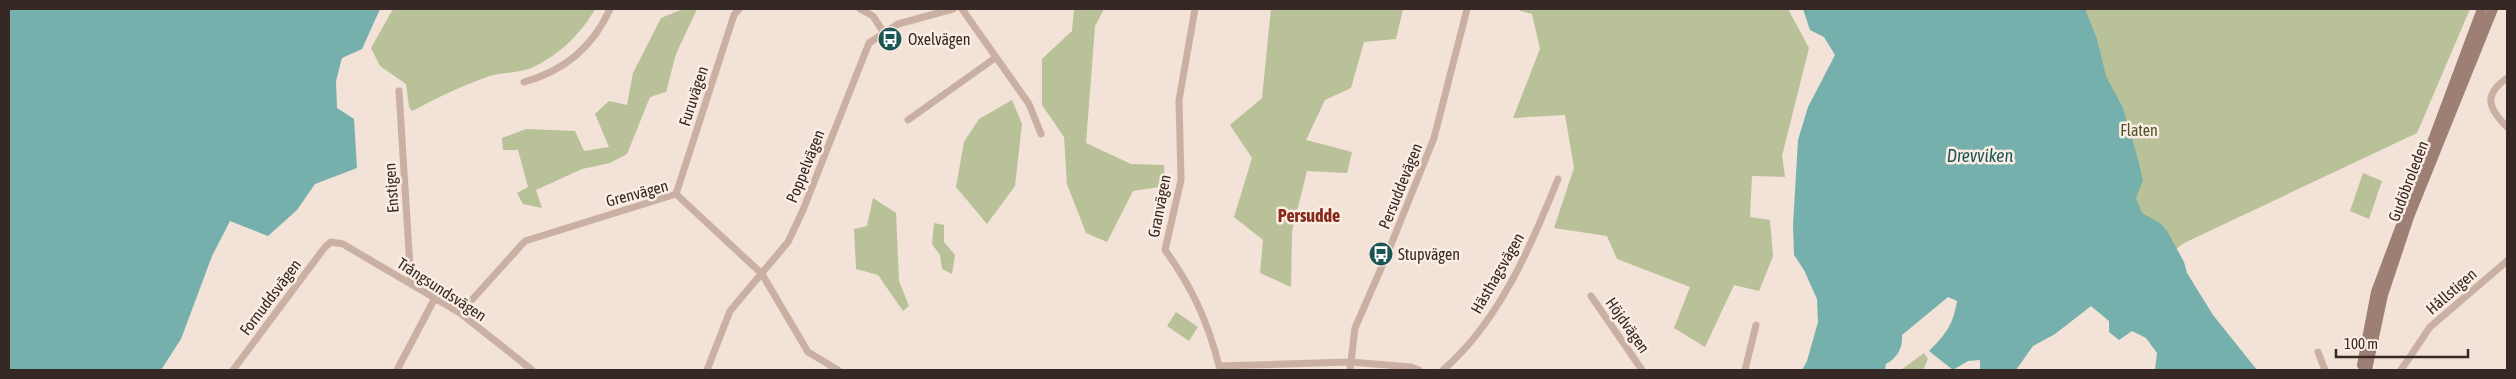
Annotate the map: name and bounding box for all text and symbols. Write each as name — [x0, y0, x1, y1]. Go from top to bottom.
bus stop icon: Oxelvägen — [877, 26, 903, 52]
place label: Oxelvägen — [908, 30, 970, 49]
street label: Furuvägen — [675, 64, 712, 129]
park label: Flaten — [2120, 121, 2158, 139]
street label: Poppelvägen — [782, 127, 829, 206]
street label: Gudöbroleden — [2384, 138, 2432, 224]
street label: Persuddevägen — [1375, 141, 1426, 232]
water label: Drevviken — [1947, 145, 2013, 166]
street label: Enstigen — [380, 162, 403, 214]
street label: Granvägen — [1144, 173, 1175, 239]
street label: Grenvägen — [604, 176, 670, 211]
district label: Persudde — [1278, 205, 1340, 226]
street label: Hästhagsvägen — [1467, 229, 1528, 317]
bus stop icon: Stupvägen — [1368, 241, 1394, 267]
place label: Stupvägen — [1398, 245, 1460, 264]
street label: Trångsundsvägen — [394, 254, 490, 325]
street label: Fornuddsvägen — [236, 256, 305, 339]
street label: Hållstigen — [2422, 264, 2480, 318]
street label: Höjdvägen — [1602, 294, 1654, 357]
scale bar — [2336, 326, 2468, 358]
text: 100 m — [2344, 335, 2378, 352]

